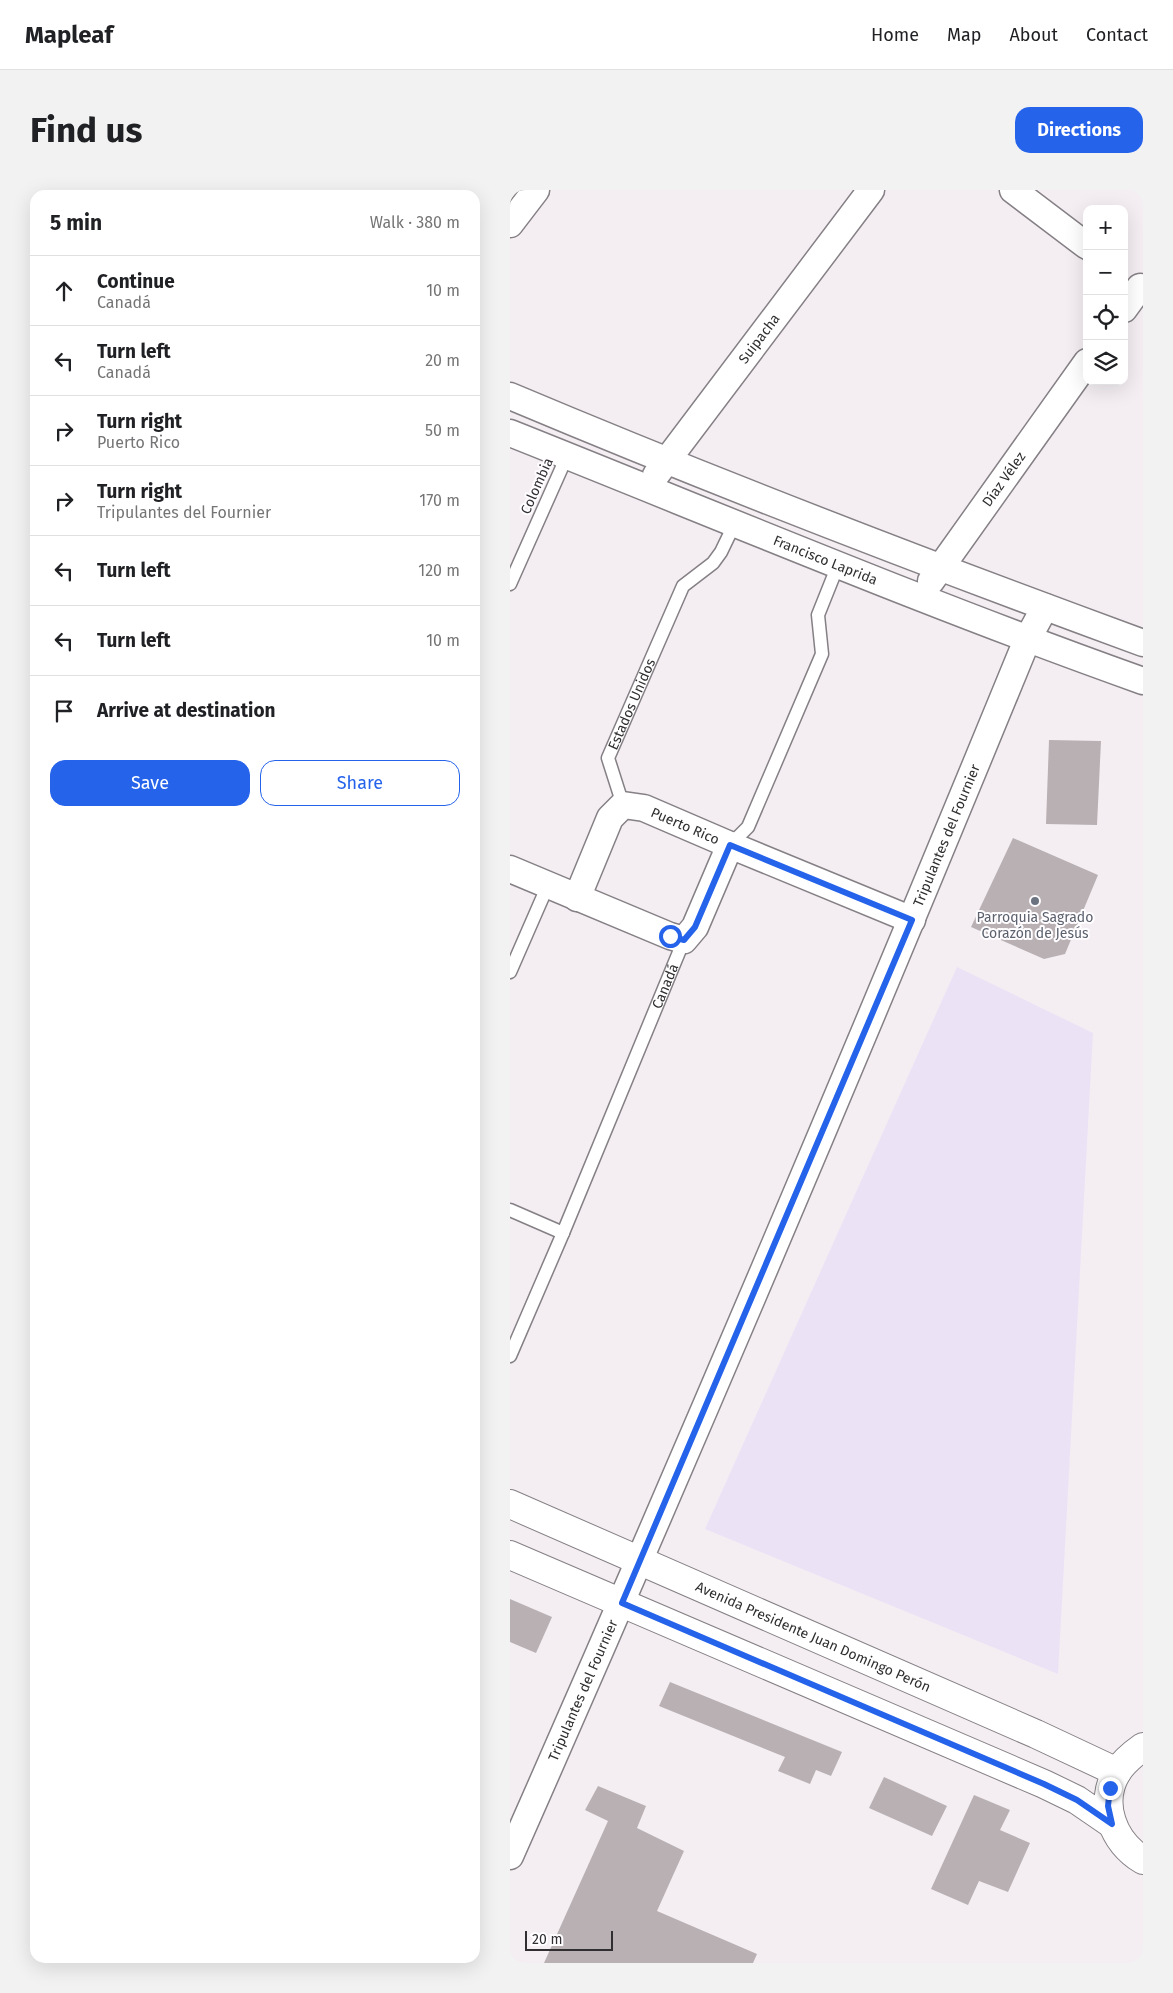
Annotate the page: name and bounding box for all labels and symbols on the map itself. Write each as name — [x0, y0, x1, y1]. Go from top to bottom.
street label: Suipacha — [735, 310, 783, 367]
street label: Díaz Vélez — [978, 448, 1029, 510]
street label: Colombia — [517, 455, 557, 517]
street label: Francisco Laprida — [771, 532, 880, 588]
street label: Estados Unidos — [604, 656, 659, 753]
street label: Tripulantes del Fournier — [909, 761, 984, 909]
street label: Puerto Rico — [648, 804, 722, 848]
marker: Parroquia Sagrado Corazón de Jesús — [1029, 895, 1041, 907]
place label: Parroquia Sagrado Corazón de Jesús — [977, 909, 1093, 942]
route start — [659, 925, 682, 948]
street label: Canadá — [648, 961, 682, 1011]
street label: Avenida Presidente Juan Domingo Perón — [693, 1578, 933, 1695]
street label: Tripulantes del Fournier — [544, 1616, 621, 1764]
route end — [1099, 1777, 1122, 1800]
scale bar — [525, 1928, 612, 1951]

